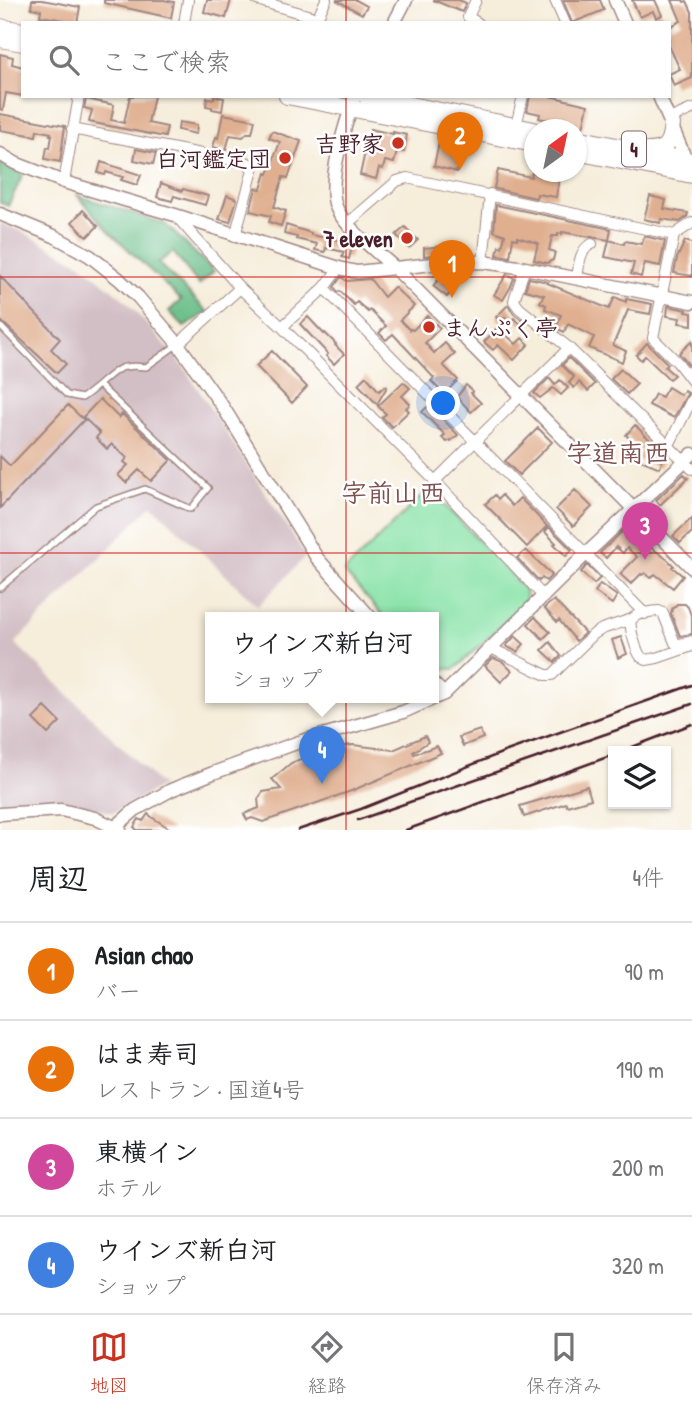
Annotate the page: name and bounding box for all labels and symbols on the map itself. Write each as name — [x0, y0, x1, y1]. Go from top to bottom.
pin: 2 — [437, 112, 483, 170]
north arrow — [524, 119, 587, 182]
place label: 吉野家 — [315, 128, 384, 159]
road number: 4 — [622, 132, 646, 166]
marker: 吉野家 — [390, 135, 406, 151]
place label: 白河鑑定団 — [156, 143, 271, 174]
marker: 白河鑑定団 — [277, 150, 293, 166]
place label: 7 eleven — [322, 223, 393, 254]
marker: 7 eleven — [399, 230, 415, 246]
pin: 1 — [429, 240, 475, 298]
place label: まんぷく亭 — [443, 312, 558, 343]
marker: まんぷく亭 — [421, 319, 437, 335]
your location — [426, 386, 460, 420]
district label: 字道南西 — [566, 435, 670, 470]
district label: 字前山西 — [341, 475, 445, 510]
pin: 3 — [622, 502, 668, 560]
pin: 4 — [299, 726, 345, 784]

